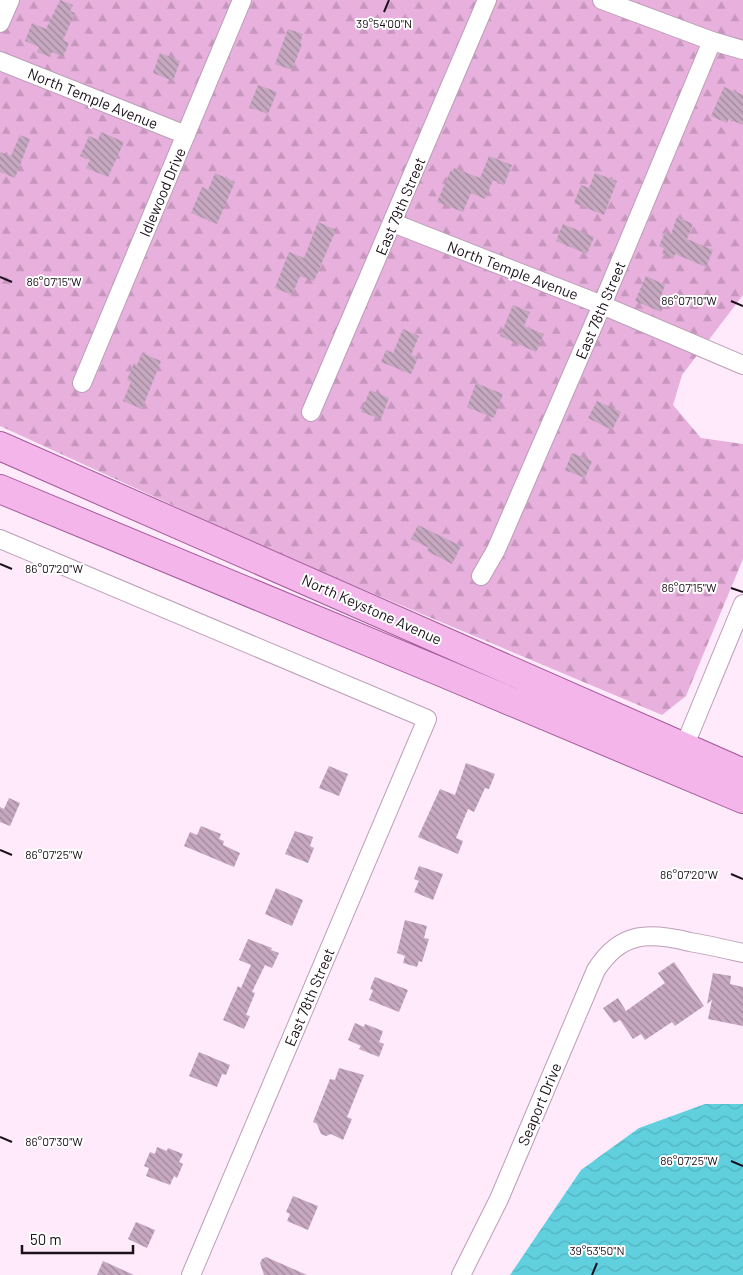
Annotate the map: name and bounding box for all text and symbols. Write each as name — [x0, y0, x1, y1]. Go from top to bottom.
text: 39°54'00"N — [356, 16, 412, 30]
street label: North Temple Avenue — [25, 64, 161, 132]
street label: Idlewood Drive — [135, 145, 189, 239]
street label: East 79th Street — [371, 154, 429, 258]
street label: North Temple Avenue — [445, 237, 581, 303]
street label: East 78th Street — [571, 258, 629, 362]
text: 86°07'15"W — [26, 274, 82, 288]
text: 86°07'10"W — [661, 293, 717, 307]
text: 86°07'20"W — [25, 561, 83, 575]
street label: North Keystone Avenue — [299, 570, 445, 648]
text: 86°07'15"W — [661, 580, 717, 594]
text: 86°07'25"W — [25, 847, 83, 861]
text: 86°07'20"W — [660, 867, 718, 881]
street label: East 78th Street — [280, 945, 338, 1049]
street label: Seaport Drive — [513, 1060, 565, 1148]
text: 86°07'30"W — [25, 1134, 83, 1148]
text: 86°07'25"W — [660, 1153, 718, 1167]
scale bar — [22, 1222, 134, 1254]
text: 50 m — [30, 1230, 62, 1248]
text: 39°53'50"N — [569, 1243, 625, 1257]

